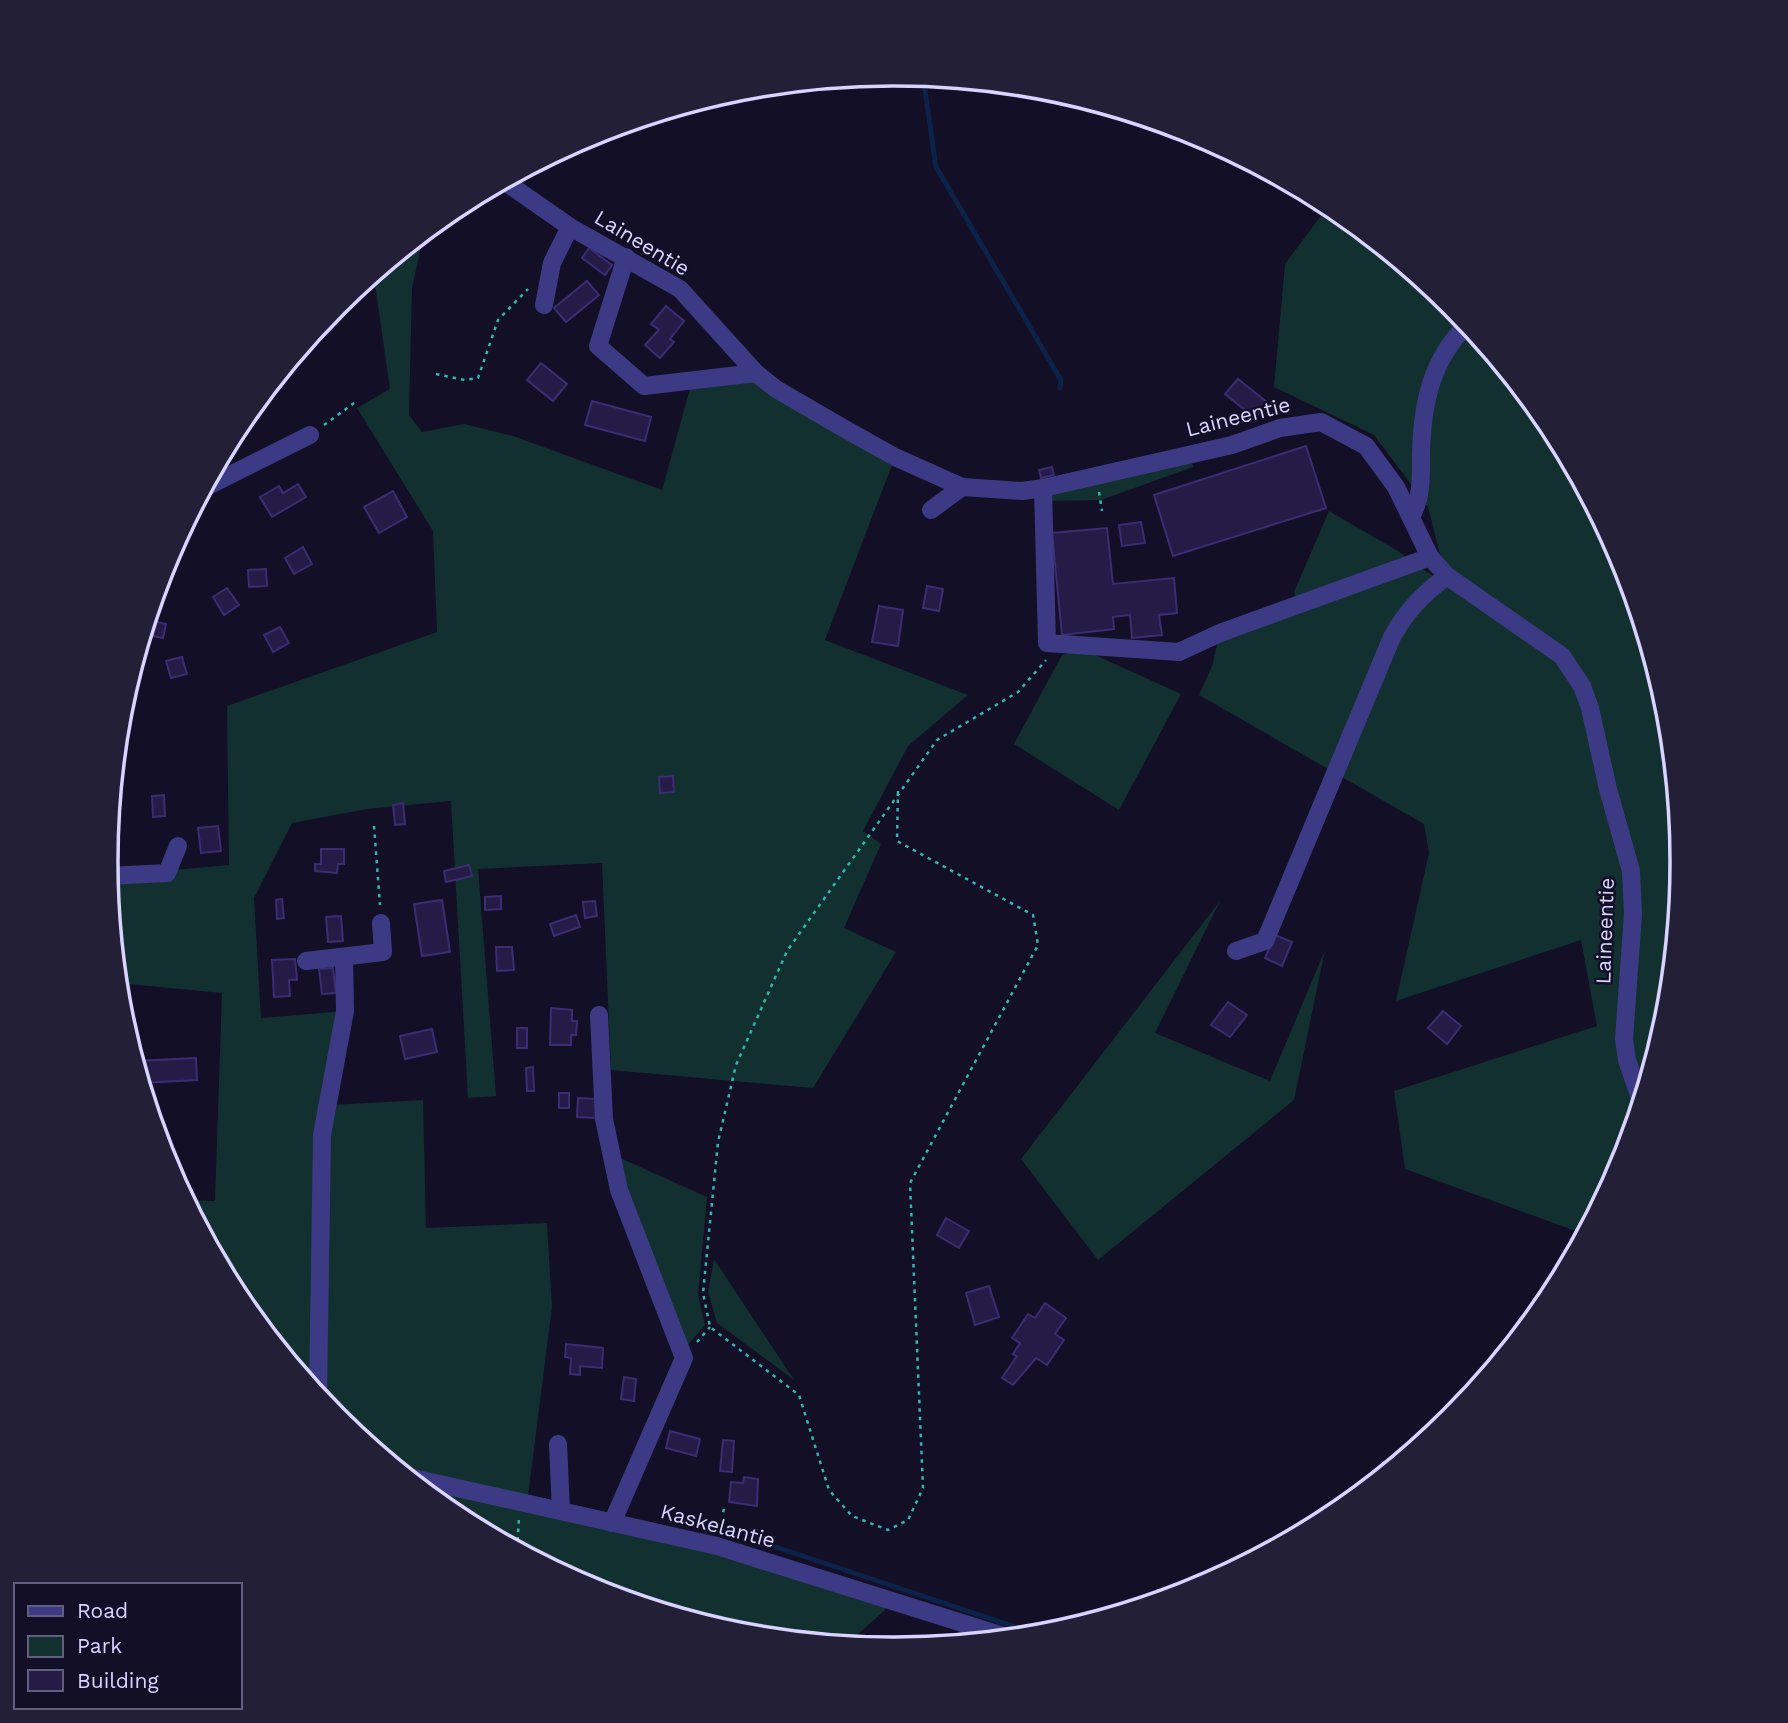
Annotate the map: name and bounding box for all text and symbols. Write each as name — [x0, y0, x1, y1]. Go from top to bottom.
street label: Laineentie — [590, 204, 694, 281]
street label: Laineentie — [1183, 391, 1293, 442]
street label: Laineentie — [1590, 877, 1619, 985]
street label: Kaskelantie — [658, 1498, 778, 1553]
legend — [14, 1583, 242, 1709]
text: Road — [77, 1598, 128, 1623]
text: Park — [77, 1633, 122, 1658]
text: Building — [77, 1668, 159, 1693]

